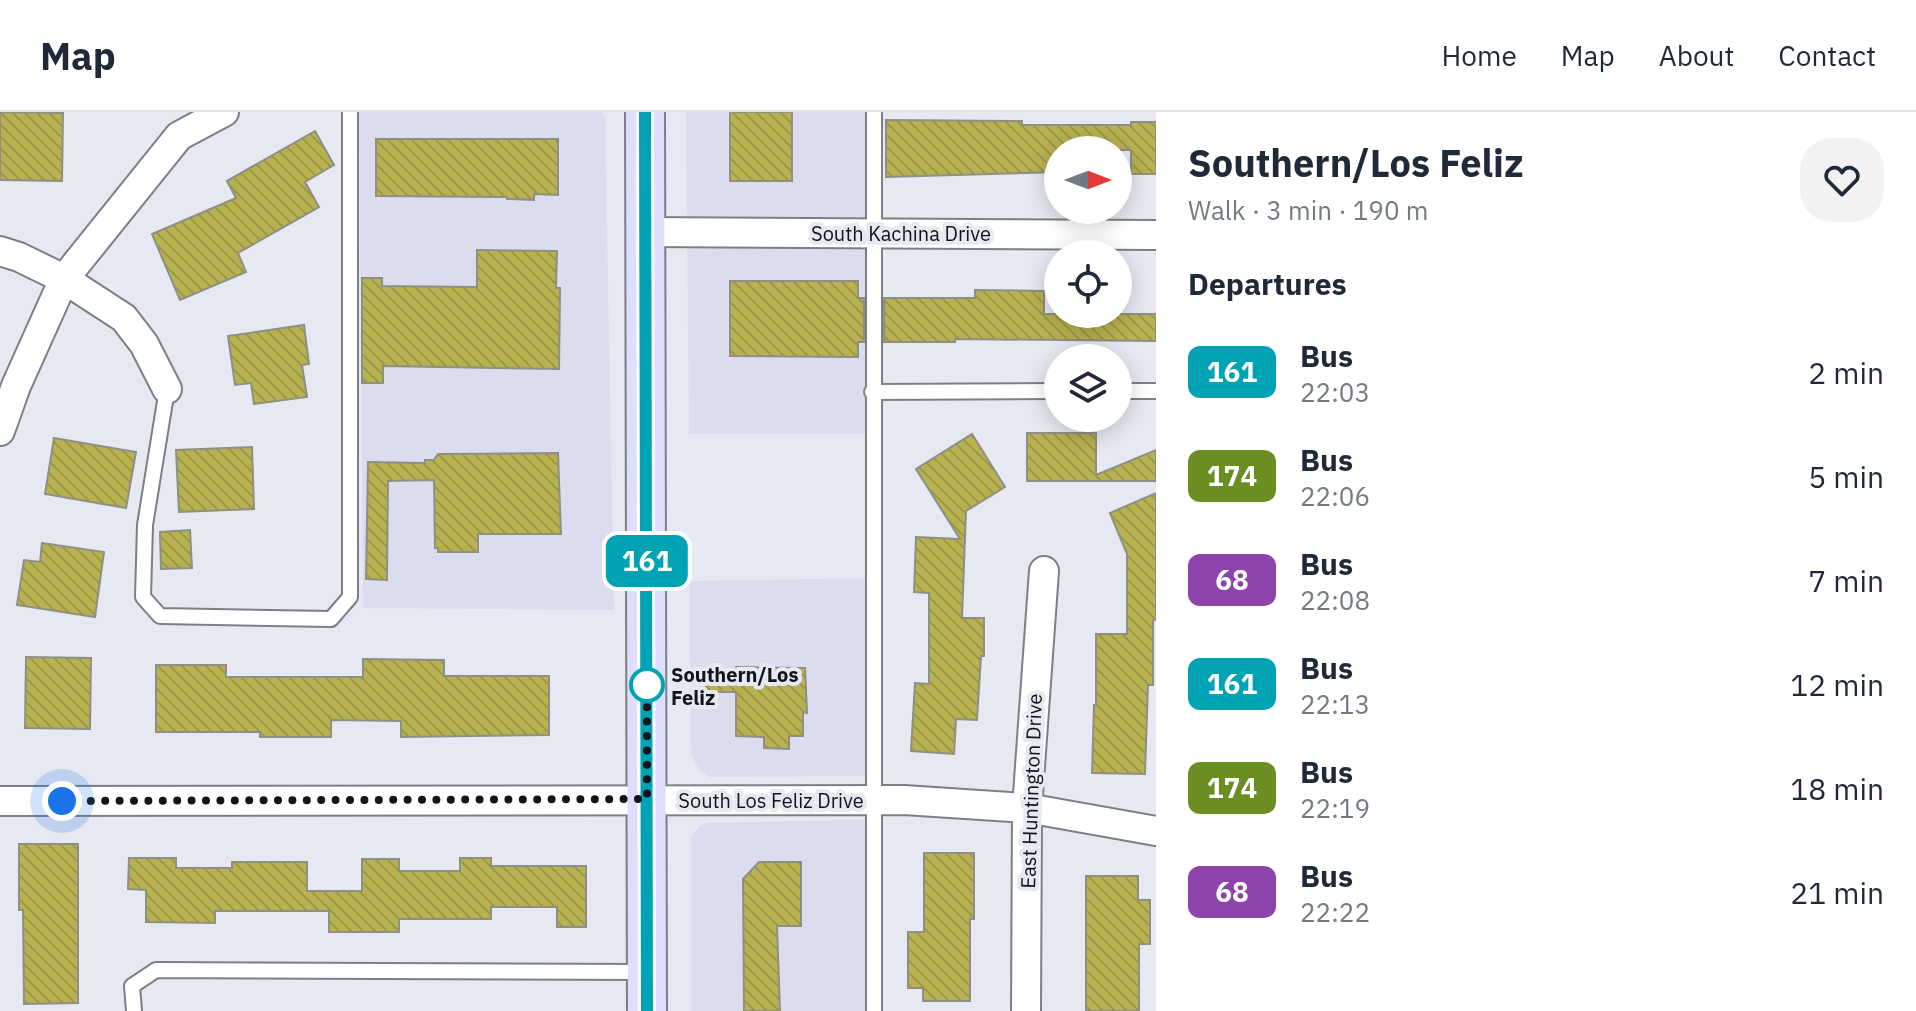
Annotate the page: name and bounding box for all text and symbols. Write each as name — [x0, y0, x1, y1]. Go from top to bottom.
text: Map — [40, 31, 116, 80]
text: Home — [1441, 37, 1517, 74]
text: Map — [1561, 37, 1615, 74]
text: About — [1659, 37, 1734, 74]
text: Contact — [1778, 37, 1876, 74]
north arrow — [1044, 136, 1132, 224]
map controls — [1044, 136, 1132, 432]
text: Southern/Los Feliz — [1188, 138, 1524, 187]
button: heart — [1800, 138, 1884, 222]
text: Walk · 3 min · 190 m — [1188, 193, 1428, 227]
street label: South Kachina Drive — [811, 220, 991, 247]
button: locate — [1044, 240, 1132, 328]
text: Departures — [1188, 264, 1347, 303]
text: Bus — [1300, 336, 1353, 375]
button: layers — [1044, 344, 1132, 432]
text: 161 — [1207, 353, 1257, 390]
text: 2 min — [1808, 353, 1884, 392]
text: 22:03 — [1300, 375, 1370, 409]
text: Bus — [1300, 440, 1353, 479]
text: 174 — [1207, 457, 1257, 494]
text: 5 min — [1808, 457, 1884, 496]
text: 22:06 — [1300, 479, 1370, 513]
line badge: 161 — [601, 535, 693, 587]
text: 161 — [622, 542, 672, 579]
text: Bus — [1300, 544, 1353, 583]
text: 68 — [1215, 561, 1249, 598]
text: 7 min — [1808, 561, 1884, 600]
text: 22:08 — [1300, 583, 1370, 617]
text: Bus — [1300, 648, 1353, 687]
place label: Southern/Los Feliz — [671, 661, 798, 711]
text: 161 — [1207, 665, 1257, 702]
text: 12 min — [1790, 665, 1884, 704]
marker: Southern/Los Feliz — [630, 668, 664, 702]
text: 22:13 — [1300, 687, 1370, 721]
street label: East Huntington Drive — [1014, 693, 1048, 889]
text: Bus — [1300, 752, 1353, 791]
text: 174 — [1207, 769, 1257, 806]
text: 18 min — [1790, 769, 1884, 808]
your location — [42, 781, 82, 821]
street label: South Los Feliz Drive — [678, 787, 864, 814]
text: 22:19 — [1300, 791, 1370, 825]
text: Bus — [1300, 856, 1353, 895]
text: 68 — [1215, 873, 1249, 910]
text: 21 min — [1790, 873, 1884, 912]
text: 22:22 — [1300, 895, 1370, 929]

